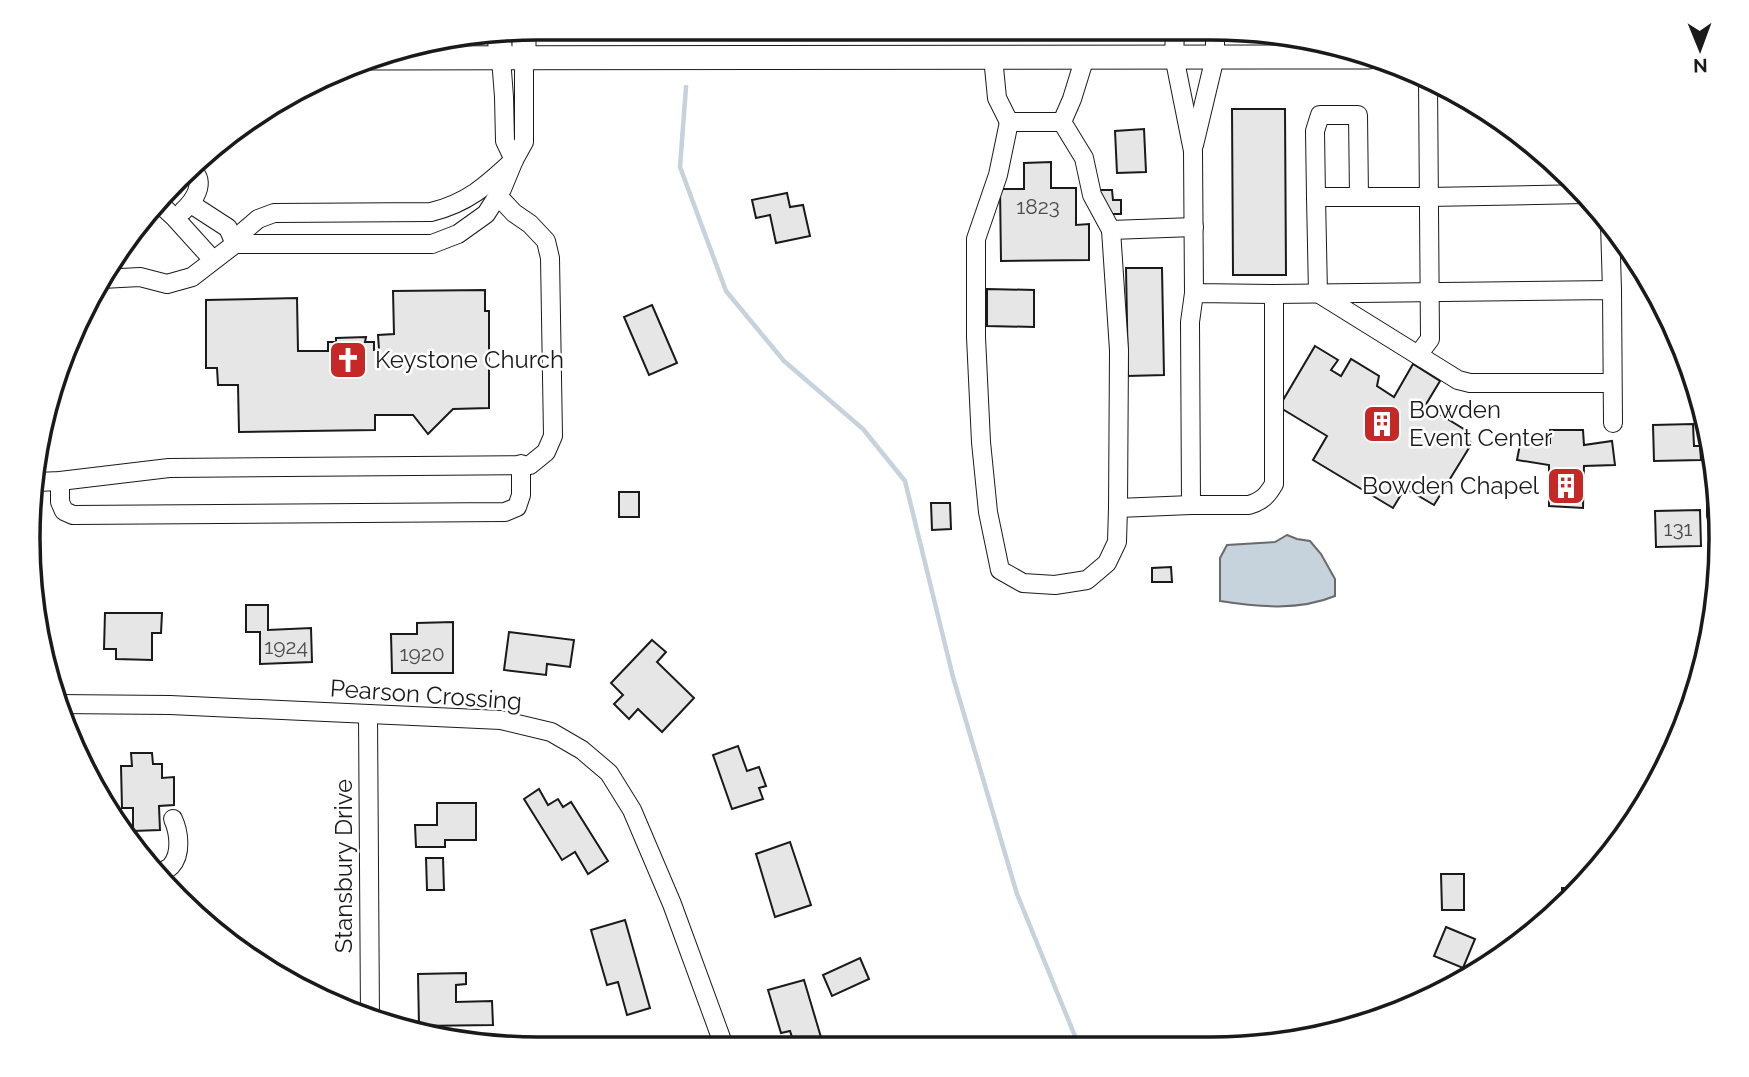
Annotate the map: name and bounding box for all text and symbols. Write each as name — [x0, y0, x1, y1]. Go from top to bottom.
north arrow — [1665, 14, 1735, 84]
text: N — [1693, 55, 1708, 77]
house number: 1823 — [1016, 194, 1060, 219]
church icon: Keystone Church — [327, 339, 369, 381]
place label: Keystone Church — [375, 345, 564, 374]
place label: Bowden Event Center — [1409, 395, 1553, 452]
building icon: Bowden Event Center — [1361, 403, 1403, 445]
building icon: Bowden Chapel — [1545, 465, 1587, 507]
place label: Bowden Chapel — [1362, 471, 1539, 500]
house number: 131 — [1663, 516, 1693, 541]
house number: 1924 — [264, 634, 308, 659]
house number: 1920 — [399, 641, 445, 666]
street label: Pearson Crossing — [329, 673, 523, 716]
street label: Stansbury Drive — [329, 779, 358, 953]

